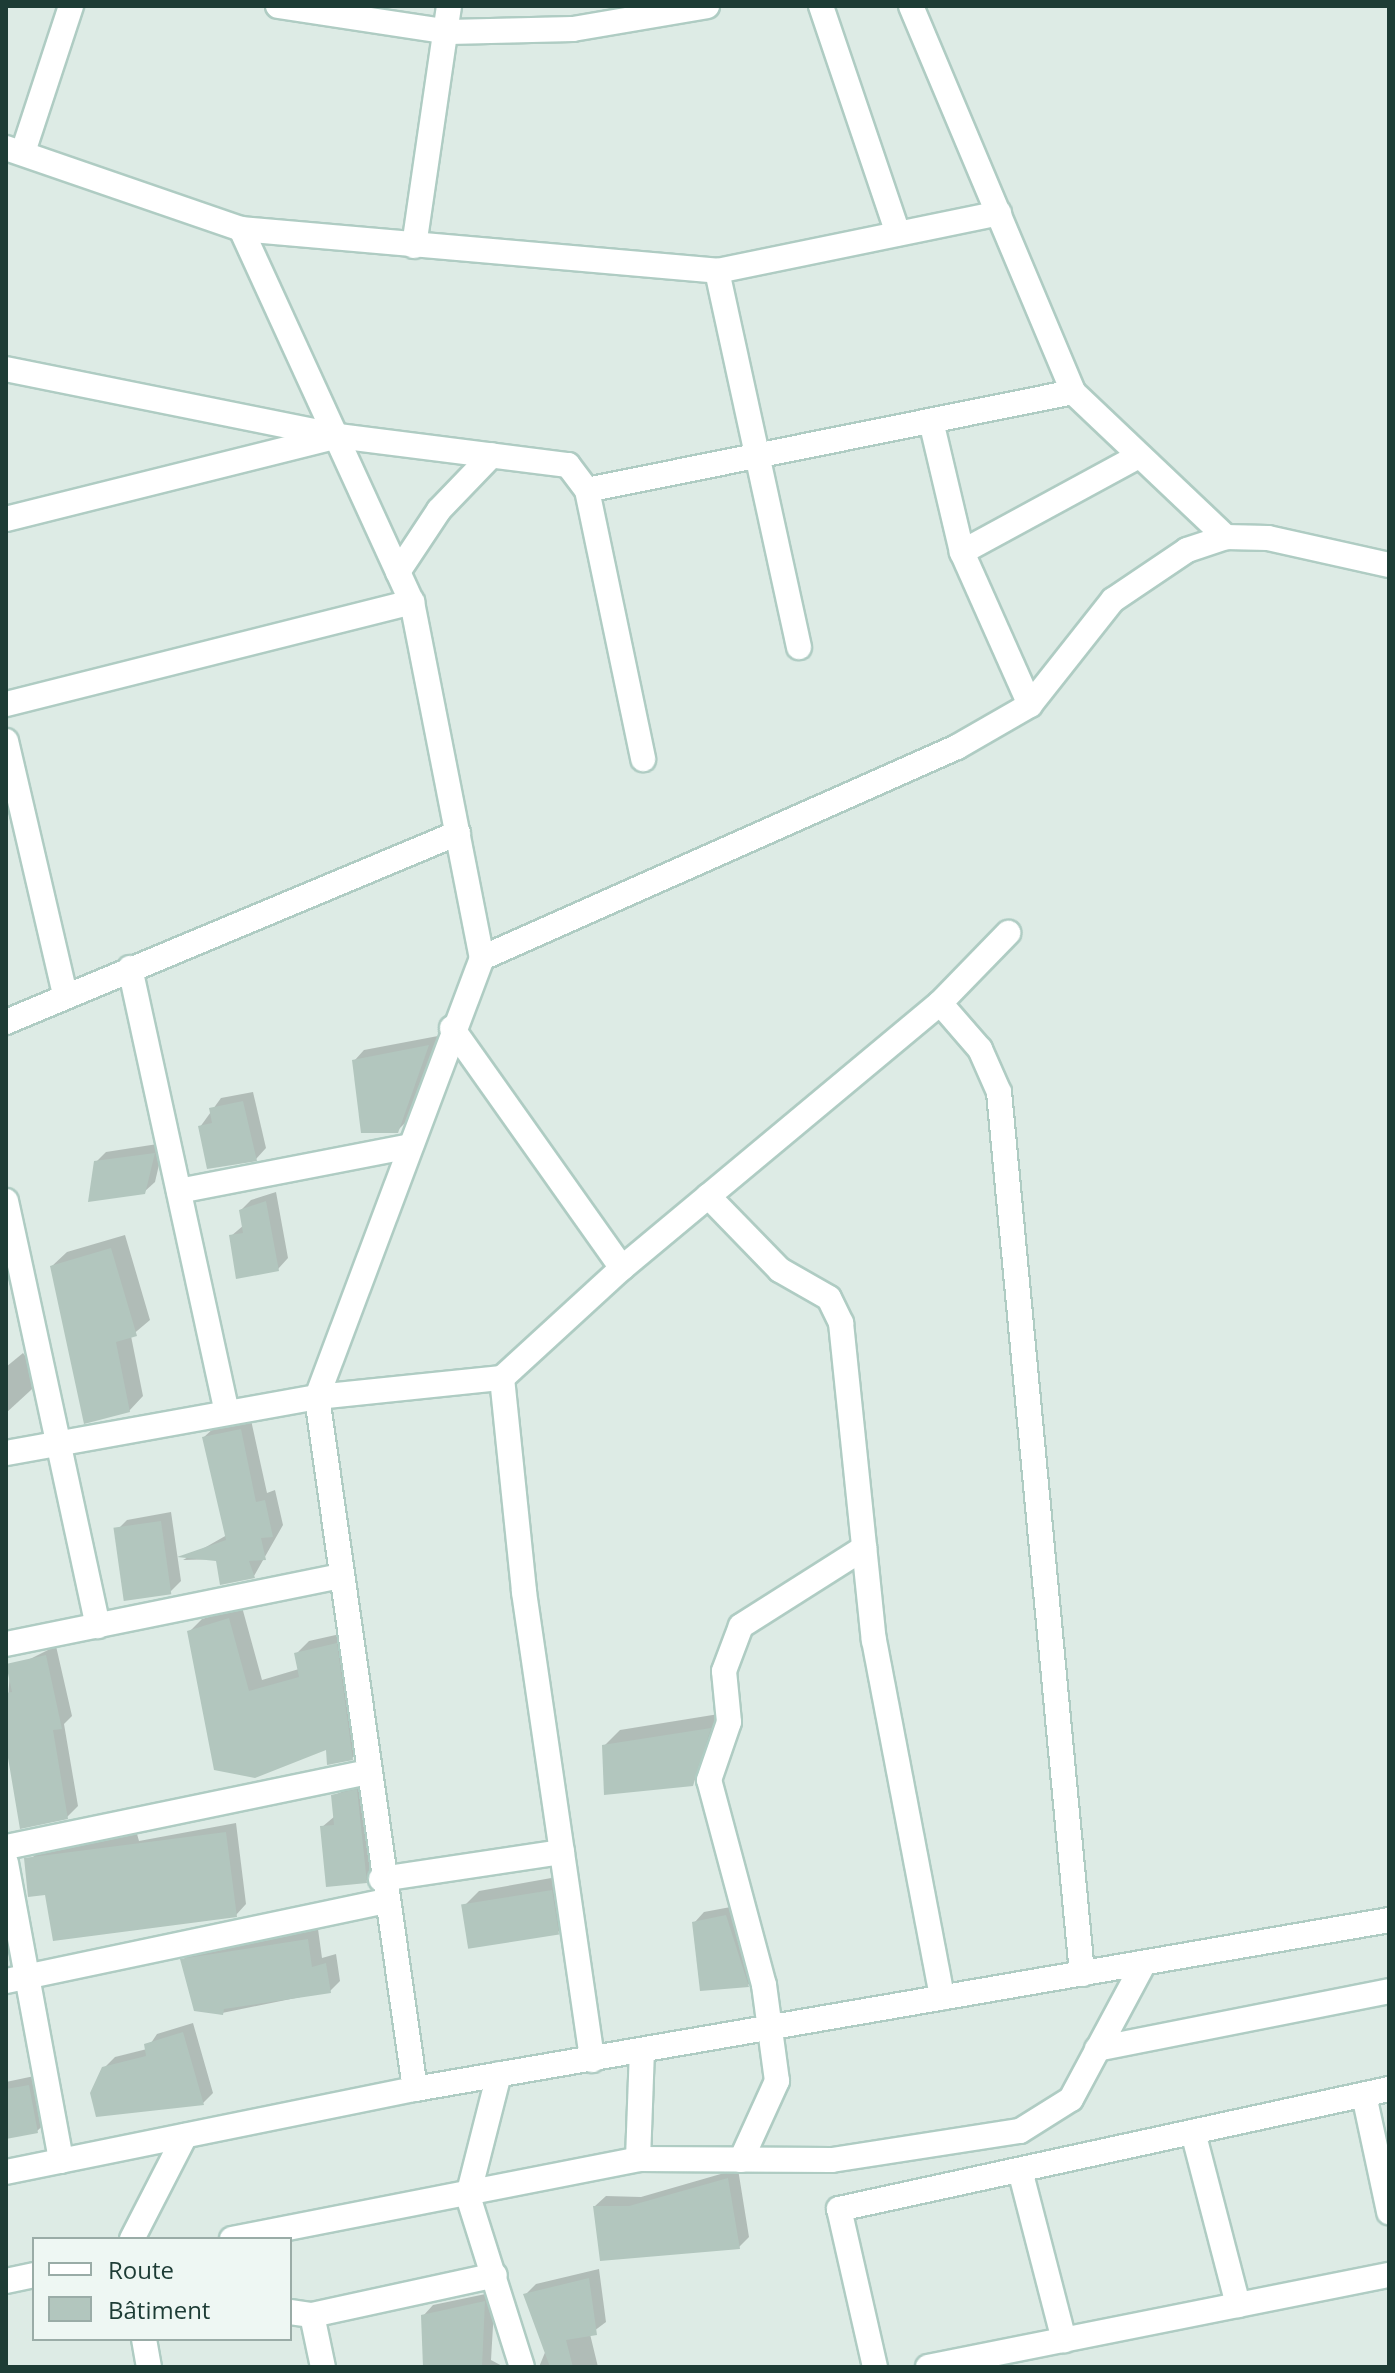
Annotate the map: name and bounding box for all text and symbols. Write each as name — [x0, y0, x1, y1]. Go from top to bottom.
legend — [32, 2237, 292, 2341]
text: Route — [108, 2253, 174, 2286]
text: Bâtiment — [108, 2293, 210, 2326]

